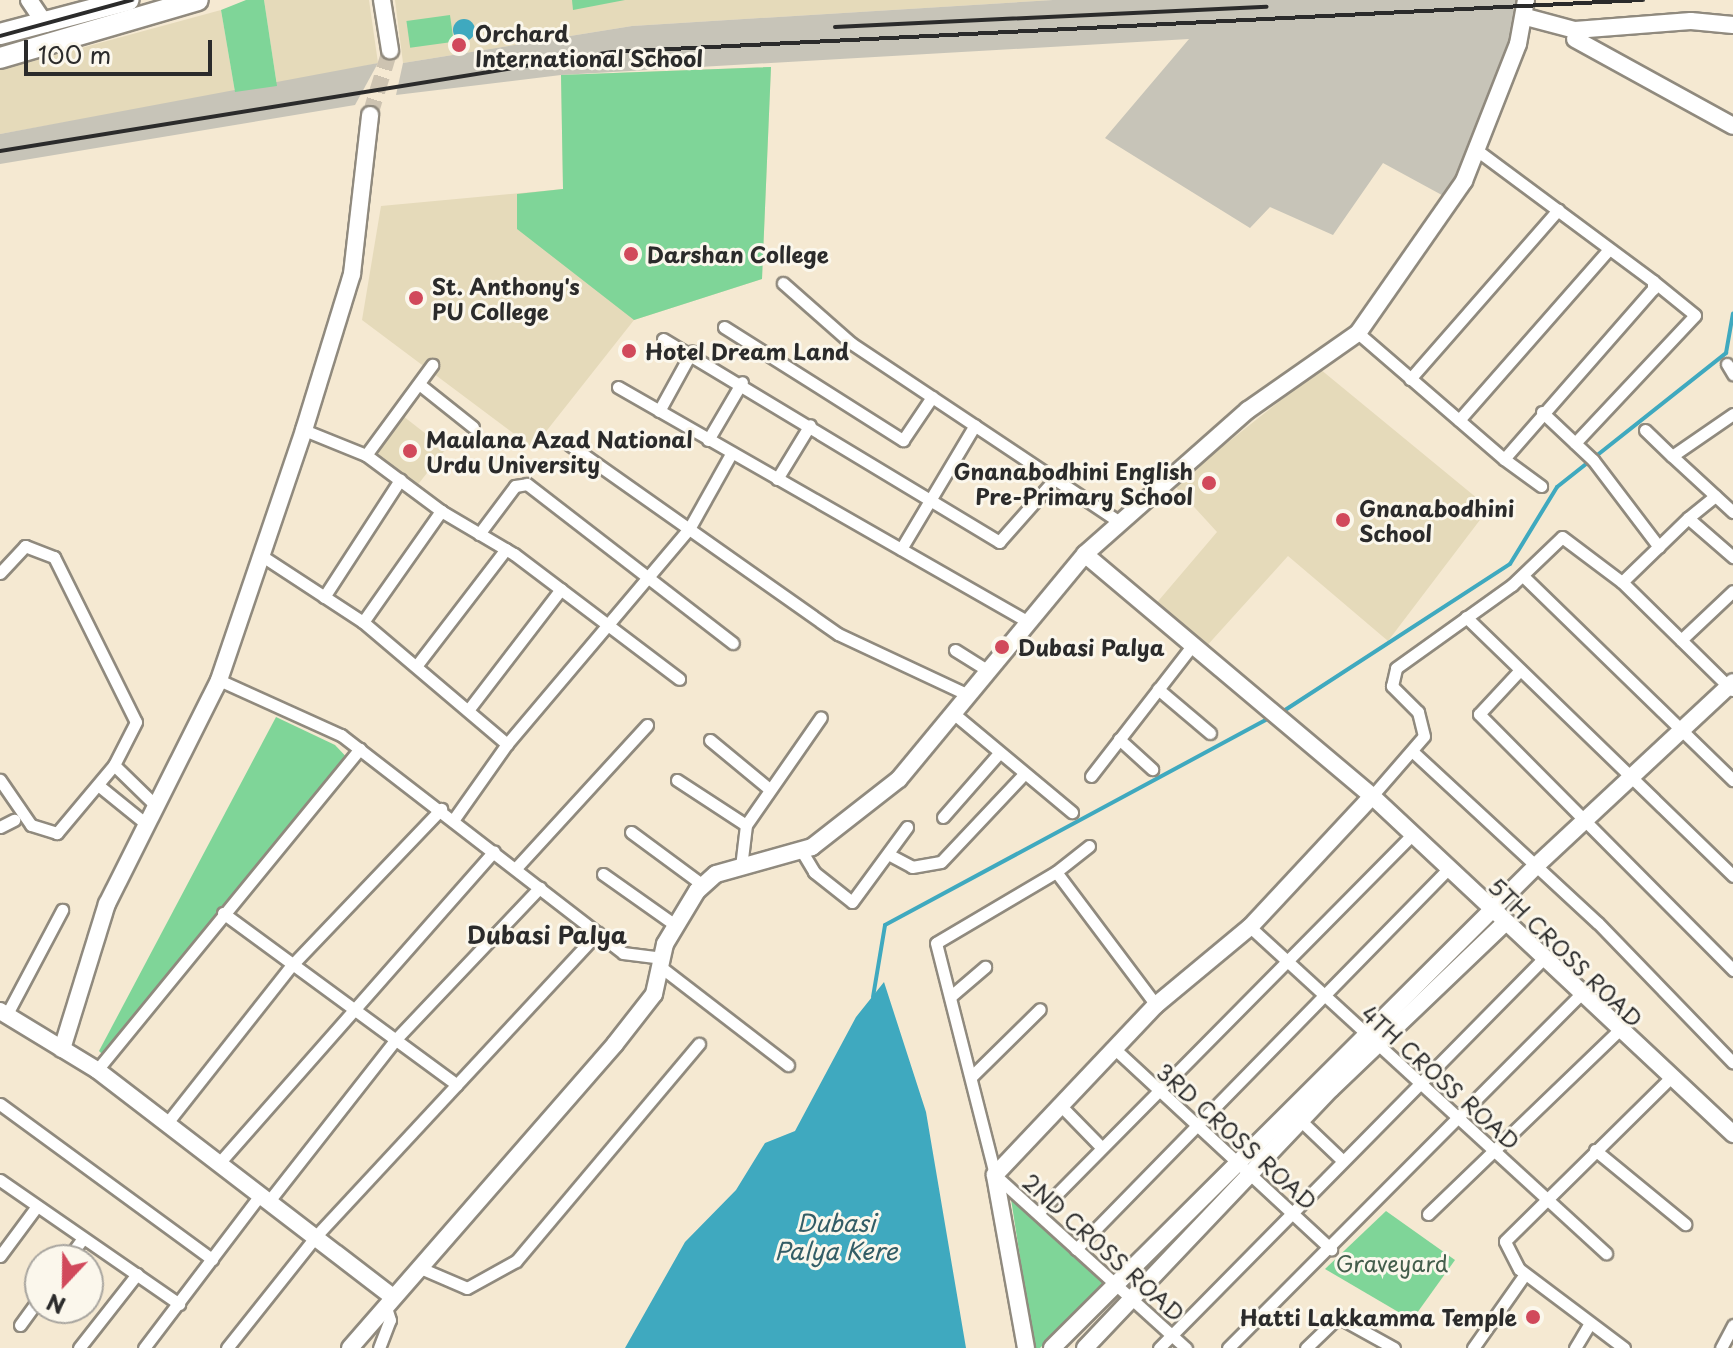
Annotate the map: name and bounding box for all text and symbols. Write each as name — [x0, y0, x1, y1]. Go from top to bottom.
place label: Orchard International School — [475, 19, 703, 70]
scale bar — [28, 24, 216, 74]
text: 100 m — [38, 36, 111, 72]
marker: Orchard International School — [450, 36, 468, 54]
place label: Darshan College — [647, 241, 829, 267]
marker: Darshan College — [622, 245, 640, 263]
place label: St. Anthony's PU College — [432, 272, 580, 324]
marker: St. Anthony's PU College — [407, 289, 425, 307]
place label: Hotel Dream Land — [645, 338, 849, 364]
marker: Hotel Dream Land — [620, 342, 638, 360]
place label: Maulana Azad National Urdu University — [426, 425, 693, 476]
marker: Maulana Azad National Urdu University — [401, 442, 419, 460]
place label: Gnanabodhini English Pre-Primary School — [953, 457, 1193, 508]
marker: Gnanabodhini English Pre-Primary School — [1200, 474, 1218, 492]
place label: Gnanabodhini School — [1359, 494, 1514, 546]
marker: Gnanabodhini School — [1334, 511, 1352, 529]
place label: Dubasi Palya — [1018, 634, 1164, 660]
marker: Dubasi Palya — [993, 638, 1011, 656]
street label: 5TH CROSS ROAD — [1484, 872, 1648, 1032]
district label: Dubasi Palya — [467, 921, 627, 949]
street label: 4TH CROSS ROAD — [1357, 1000, 1525, 1154]
street label: 3RD CROSS ROAD — [1152, 1058, 1322, 1214]
street label: 2ND CROSS ROAD — [1018, 1168, 1190, 1326]
water label: Dubasi Palya Kere — [773, 1209, 899, 1265]
north arrow — [24, 1244, 104, 1324]
park label: Graveyard — [1336, 1250, 1448, 1276]
text: N — [41, 1286, 70, 1323]
place label: Hatti Lakkamma Temple — [1239, 1304, 1517, 1330]
marker: Hatti Lakkamma Temple — [1524, 1308, 1542, 1326]

